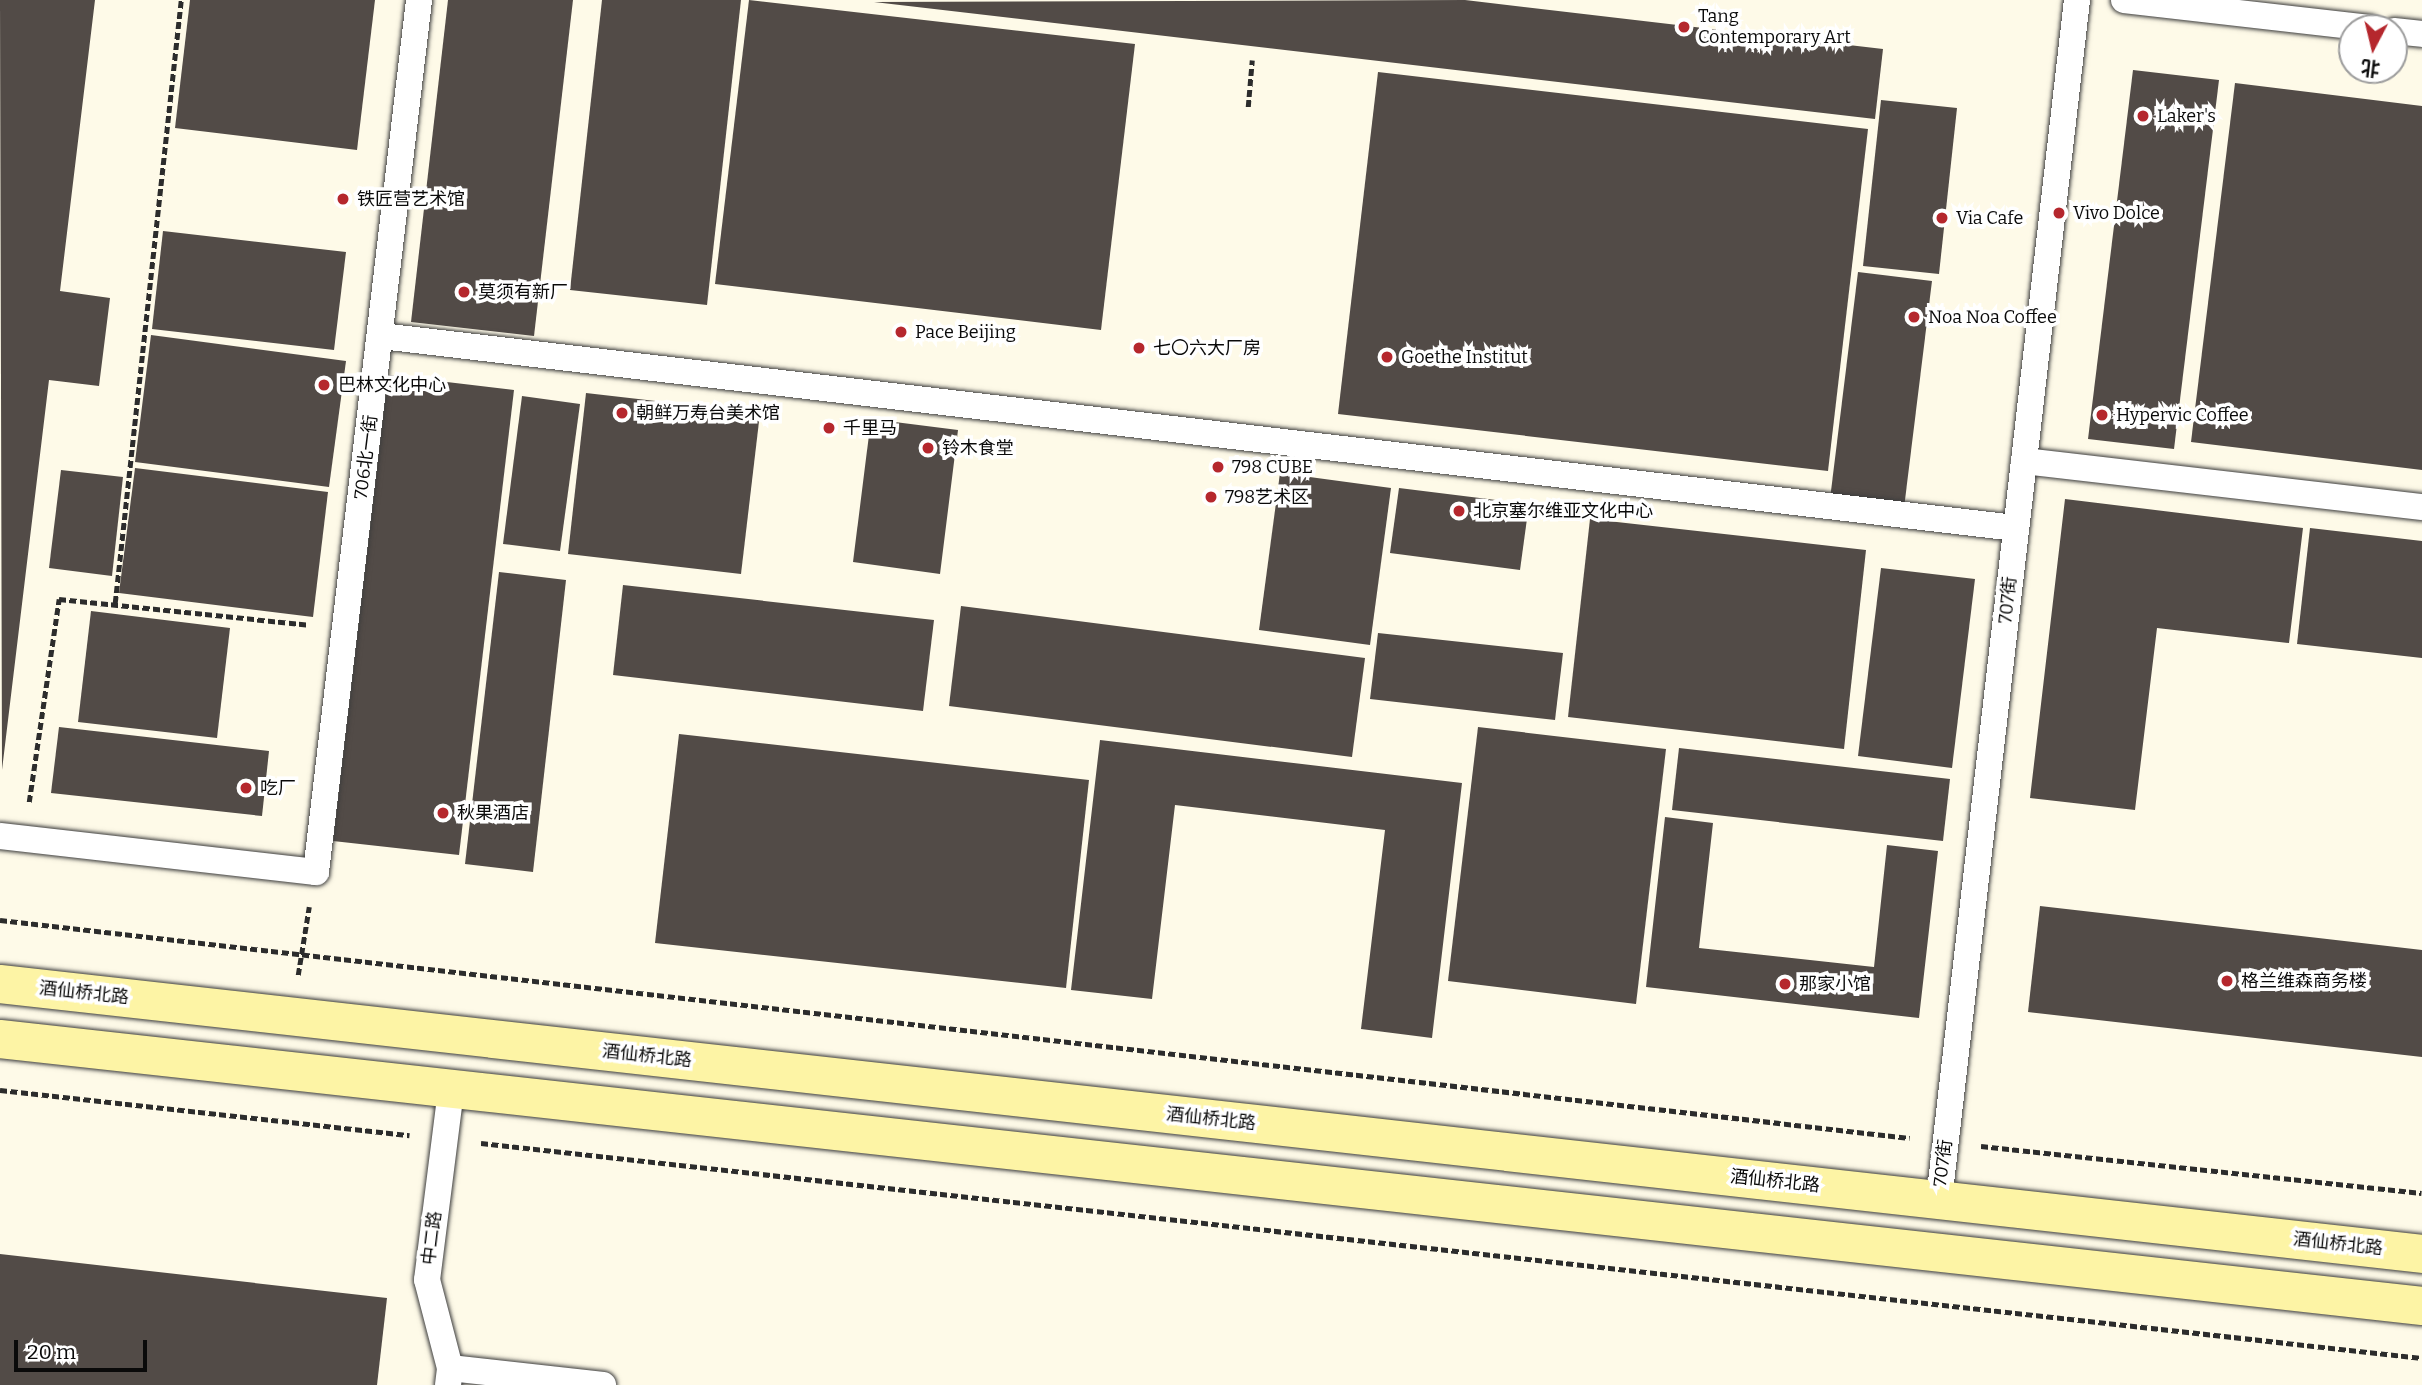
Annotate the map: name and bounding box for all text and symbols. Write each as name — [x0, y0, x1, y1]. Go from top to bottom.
place label: Tang Contemporary Art — [1698, 6, 1851, 48]
north arrow — [2338, 14, 2408, 84]
marker: Tang Contemporary Art — [1676, 19, 1692, 35]
text: 北 — [2360, 56, 2381, 81]
place label: Laker's — [2157, 105, 2216, 127]
marker: Laker's — [2135, 108, 2151, 124]
place label: 铁匠营艺术馆 — [357, 188, 465, 210]
marker: 铁匠营艺术馆 — [335, 191, 351, 207]
place label: Vivo Dolce — [2073, 202, 2160, 224]
marker: Vivo Dolce — [2051, 205, 2067, 221]
place label: Via Cafe — [1956, 207, 2023, 229]
marker: Via Cafe — [1934, 210, 1950, 226]
place label: 莫须有新厂 — [478, 281, 568, 303]
marker: 莫须有新厂 — [456, 284, 472, 300]
place label: Noa Noa Coffee — [1928, 306, 2057, 328]
marker: Noa Noa Coffee — [1906, 309, 1922, 325]
place label: Pace Beijing — [915, 321, 1016, 343]
marker: Pace Beijing — [893, 324, 909, 340]
place label: 七〇六大厂房 — [1153, 337, 1261, 359]
marker: 七〇六大厂房 — [1131, 340, 1147, 356]
place label: Goethe Institut — [1401, 346, 1528, 368]
marker: Goethe Institut — [1379, 349, 1395, 365]
place label: 巴林文化中心 — [338, 374, 446, 396]
marker: 巴林文化中心 — [316, 377, 332, 393]
place label: 朝鲜万寿台美术馆 — [636, 402, 780, 424]
place label: Hypervic Coffee — [2116, 404, 2249, 426]
marker: 朝鲜万寿台美术馆 — [614, 405, 630, 421]
marker: Hypervic Coffee — [2094, 407, 2110, 423]
street label: 706北一街 — [350, 414, 382, 500]
place label: 千里马 — [843, 417, 897, 439]
marker: 千里马 — [821, 420, 837, 436]
place label: 铃木食堂 — [942, 437, 1014, 459]
marker: 铃木食堂 — [920, 440, 936, 456]
place label: 798 CUBE — [1232, 456, 1313, 478]
marker: 798 CUBE — [1210, 459, 1226, 475]
place label: 798艺术区 — [1225, 486, 1309, 508]
marker: 798艺术区 — [1203, 489, 1219, 505]
place label: 北京塞尔维亚文化中心 — [1473, 500, 1653, 522]
marker: 北京塞尔维亚文化中心 — [1451, 503, 1467, 519]
street label: 707街 — [1995, 575, 2021, 625]
place label: 吃厂 — [260, 777, 296, 799]
marker: 吃厂 — [238, 780, 254, 796]
place label: 秋果酒店 — [457, 802, 529, 824]
marker: 秋果酒店 — [435, 805, 451, 821]
place label: 格兰维森商务楼 — [2241, 970, 2367, 992]
place label: 那家小馆 — [1799, 973, 1871, 995]
marker: 格兰维森商务楼 — [2219, 973, 2235, 989]
marker: 那家小馆 — [1777, 976, 1793, 992]
street label: 酒仙桥北路 — [38, 978, 130, 1008]
street label: 酒仙桥北路 — [601, 1041, 693, 1071]
street label: 酒仙桥北路 — [1165, 1104, 1257, 1134]
street label: 707街 — [1929, 1138, 1957, 1188]
street label: 酒仙桥北路 — [1729, 1166, 1821, 1196]
street label: 中二路 — [418, 1210, 446, 1266]
street label: 酒仙桥北路 — [2292, 1229, 2384, 1259]
scale bar — [18, 1326, 150, 1370]
text: 20 m — [27, 1339, 76, 1365]

